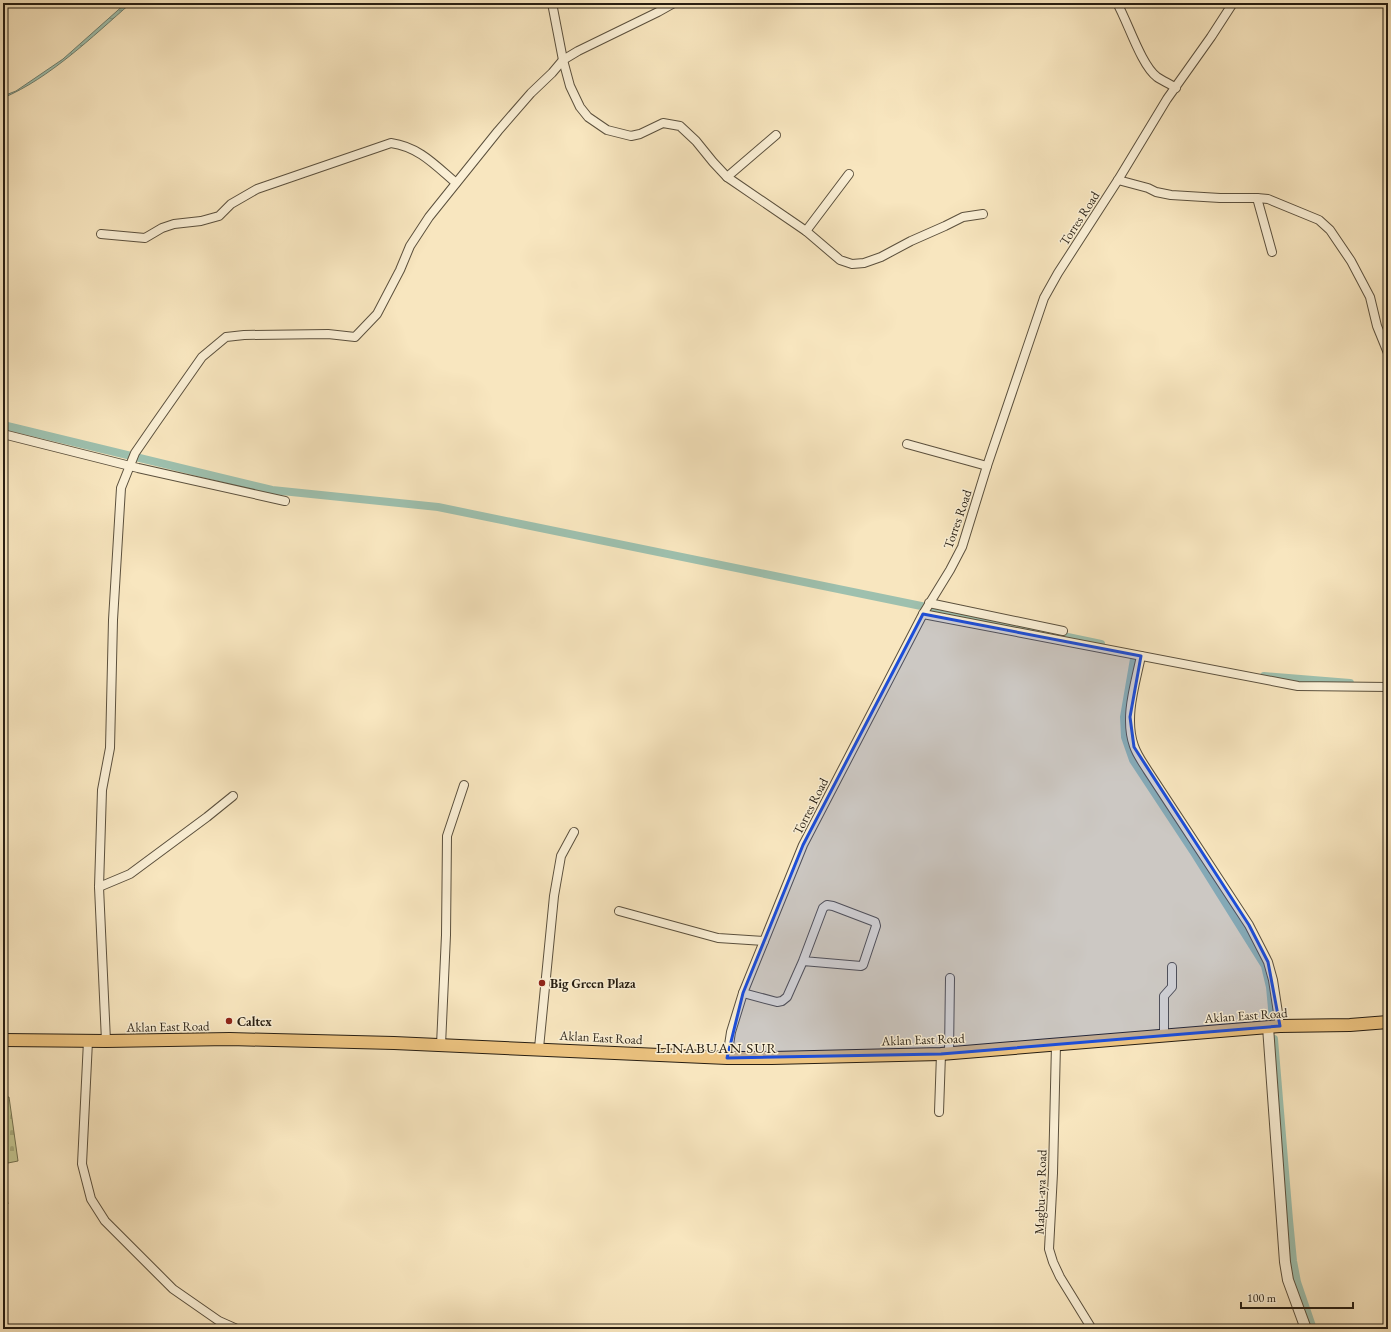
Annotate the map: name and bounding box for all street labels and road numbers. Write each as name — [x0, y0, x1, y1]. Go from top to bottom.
street label: Torres Road — [1056, 187, 1104, 249]
street label: Torres Road — [939, 487, 976, 551]
street label: Torres Road — [789, 775, 832, 838]
street label: Aklan East Road — [1203, 1004, 1289, 1027]
street label: Aklan East Road — [125, 1017, 210, 1036]
street label: Aklan East Road — [558, 1027, 643, 1048]
street label: Aklan East Road — [880, 1030, 965, 1049]
street label: Magbu-aya Road — [1031, 1149, 1050, 1235]

